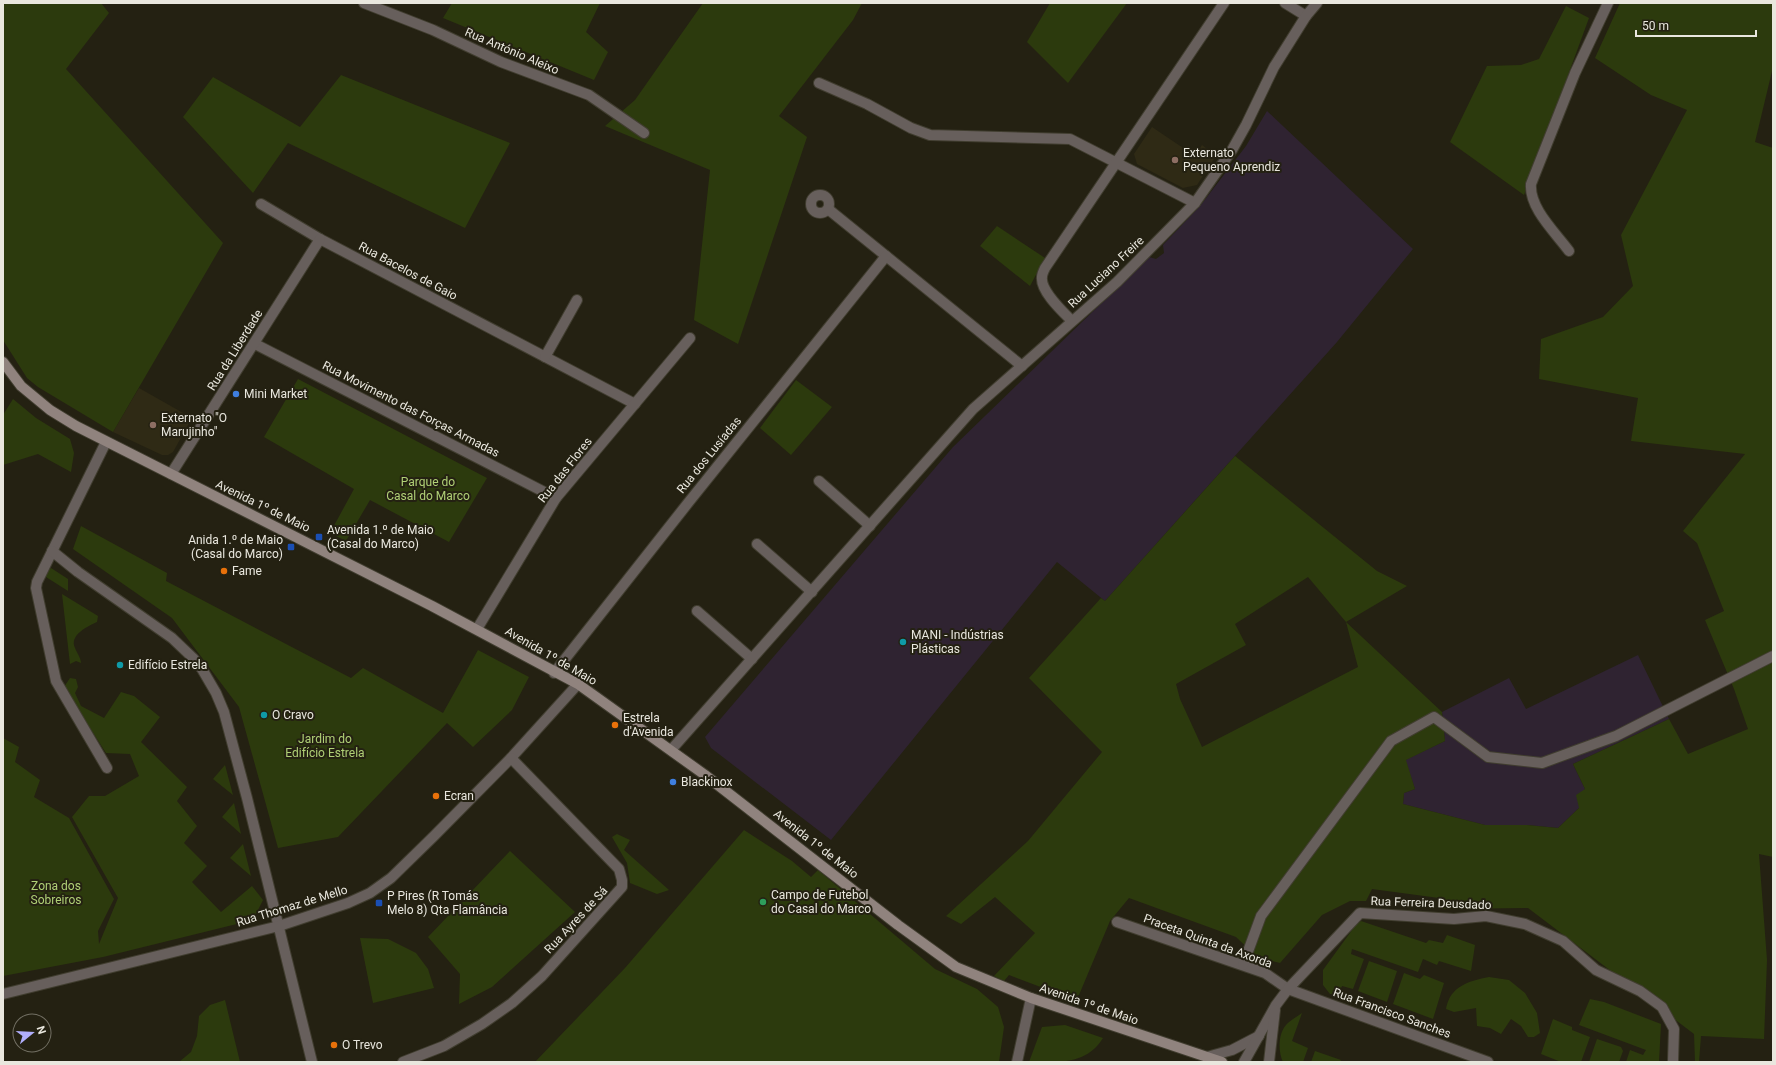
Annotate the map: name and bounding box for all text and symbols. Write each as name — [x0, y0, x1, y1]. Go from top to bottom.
scale bar — [1636, 12, 1756, 38]
text: 50 m — [1642, 19, 1669, 33]
street label: Rua António Aleixo — [463, 25, 561, 77]
place label: Externato Pequeno Aprendiz — [1183, 146, 1280, 174]
marker: Externato Pequeno Aprendiz — [1170, 155, 1180, 165]
street label: Rua Luciano Freire — [1065, 233, 1147, 311]
street label: Rua Bacelos de Gaio — [356, 239, 460, 303]
street label: Rua da Liberdade — [205, 307, 265, 393]
street label: Rua Movimento das Forças Armadas — [320, 358, 502, 460]
place label: Mini Market — [244, 387, 307, 401]
marker: Mini Market — [231, 389, 241, 399]
place label: Externato "O Marujinho" — [161, 411, 227, 439]
street label: Rua dos Lusíadas — [674, 414, 744, 496]
marker: Externato "O Marujinho" — [148, 420, 158, 430]
street label: Rua das Flores — [535, 435, 595, 505]
park label: Parque do Casal do Marco — [386, 475, 470, 503]
street label: Avenida 1º de Maio — [213, 477, 313, 535]
place label: Avenida 1.º de Maio (Casal do Marco) — [327, 523, 434, 551]
marker: Avenida 1.º de Maio (Casal do Marco) — [314, 532, 324, 542]
place label: Anida 1.º de Maio (Casal do Marco) — [188, 533, 283, 561]
marker: Anida 1.º de Maio (Casal do Marco) — [286, 542, 296, 552]
place label: Fame — [232, 564, 262, 578]
marker: Fame — [219, 566, 229, 576]
street label: Avenida 1º de Maio — [503, 624, 599, 688]
place label: MANI - Indústrias Plásticas — [911, 628, 1004, 656]
marker: MANI - Indústrias Plásticas — [898, 637, 908, 647]
place label: Edifício Estrela — [128, 658, 207, 672]
marker: Edifício Estrela — [115, 660, 125, 670]
place label: O Cravo — [272, 708, 314, 722]
marker: O Cravo — [259, 710, 269, 720]
place label: Estrela d'Avenida — [623, 711, 674, 739]
marker: Estrela d'Avenida — [610, 720, 620, 730]
park label: Jardim do Edifício Estrela — [285, 732, 365, 760]
place label: Blackinox — [681, 775, 733, 789]
marker: Blackinox — [668, 777, 678, 787]
place label: Ecran — [444, 789, 474, 803]
marker: Ecran — [431, 791, 441, 801]
street label: Avenida 1º de Maio — [771, 807, 861, 881]
park label: Zona dos Sobreiros — [31, 879, 81, 907]
street label: Rua Thomaz de Mello — [235, 882, 349, 930]
street label: Rua Ayres de Sá — [542, 884, 610, 956]
place label: Campo de Futebol do Casal do Marco — [771, 888, 871, 916]
place label: P Pires (R Tomás Melo 8) Qta Flamância — [387, 889, 508, 917]
street label: Rua Ferreira Deusdado — [1370, 894, 1492, 912]
marker: Campo de Futebol do Casal do Marco — [758, 897, 768, 907]
marker: P Pires (R Tomás Melo 8) Qta Flamância — [374, 898, 384, 908]
street label: Praceta Quinta da Axorda — [1142, 911, 1274, 971]
street label: Avenida 1º de Maio — [1038, 981, 1140, 1028]
street label: Rua Francisco Sanches — [1331, 985, 1453, 1041]
north arrow — [12, 1013, 52, 1053]
text: N — [34, 1024, 48, 1036]
place label: O Trevo — [342, 1038, 383, 1052]
marker: O Trevo — [329, 1040, 339, 1050]

